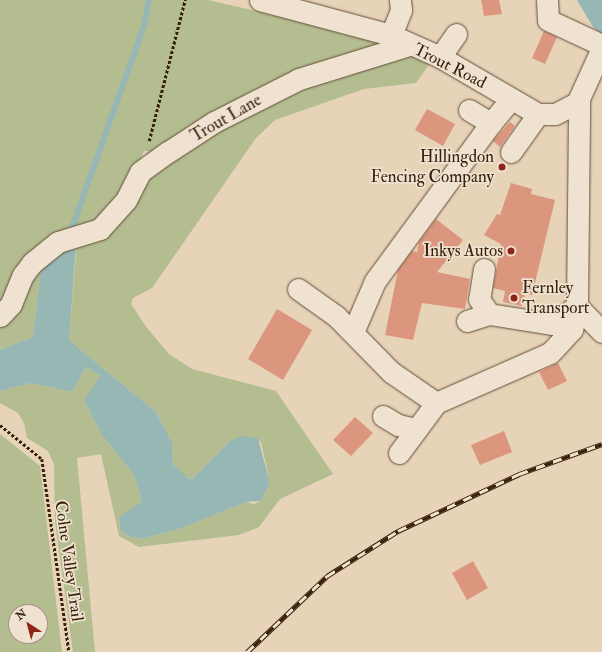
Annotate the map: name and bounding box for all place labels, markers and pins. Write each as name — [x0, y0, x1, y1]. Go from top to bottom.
place label: Hillingdon Fencing Company — [370, 147, 494, 187]
marker: Hillingdon Fencing Company — [497, 162, 507, 172]
place label: Inkys Autos — [423, 241, 503, 261]
marker: Inkys Autos — [506, 246, 516, 256]
place label: Fernley Transport — [522, 278, 589, 318]
marker: Fernley Transport — [509, 293, 519, 303]

